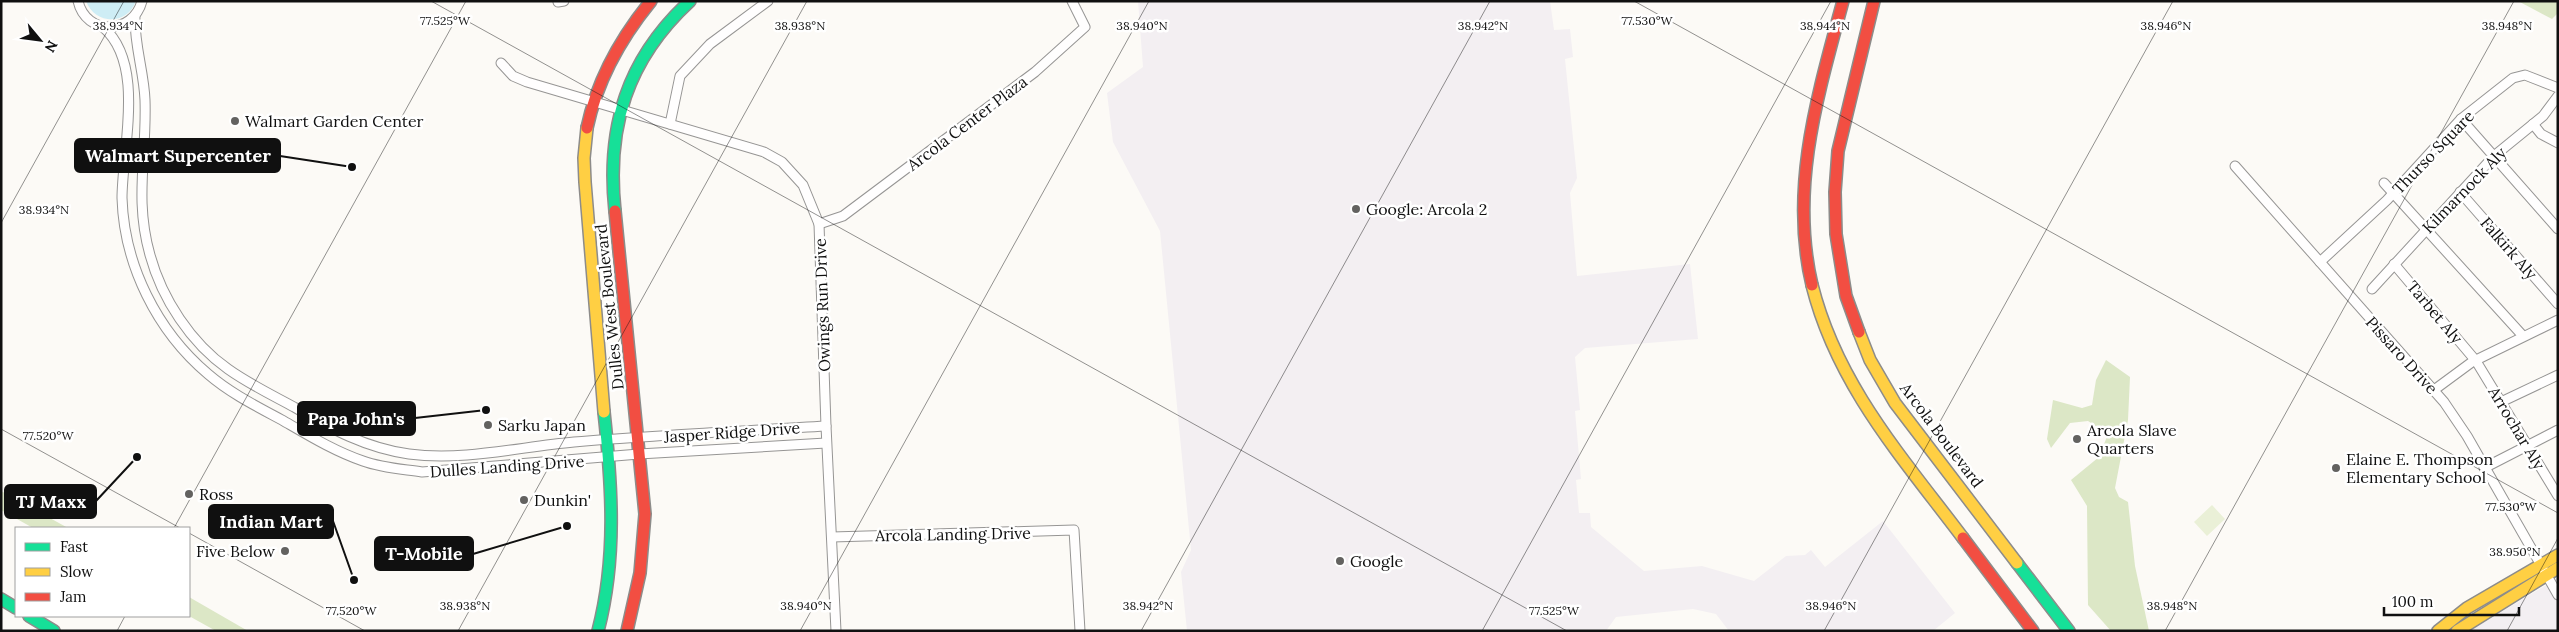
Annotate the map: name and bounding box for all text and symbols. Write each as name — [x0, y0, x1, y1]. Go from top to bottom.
text: 77.525°W — [420, 13, 471, 28]
text: 77.530°W — [1622, 13, 1674, 28]
north arrow — [15, 15, 65, 65]
text: 38.934°N — [93, 18, 143, 33]
text: 38.938°N — [775, 18, 825, 33]
text: 38.940°N — [1116, 18, 1168, 33]
text: 38.942°N — [1458, 18, 1508, 33]
text: 38.944°N — [1800, 18, 1850, 33]
text: 38.946°N — [2141, 18, 2191, 33]
text: 38.948°N — [2482, 18, 2532, 33]
text: N — [41, 37, 62, 56]
street label: Arcola Center Plaza — [902, 71, 1031, 175]
street label: Thurso Square — [2388, 106, 2478, 198]
place label: Walmart Garden Center — [245, 111, 424, 131]
marker: Walmart Garden Center — [229, 115, 241, 127]
callout: Walmart Supercenter — [75, 139, 280, 172]
street label: Kilmarnock Aly — [2418, 142, 2511, 237]
text: Walmart Supercenter — [85, 144, 271, 167]
place label: Google: Arcola 2 — [1366, 199, 1487, 219]
text: 38.934°N — [19, 202, 69, 217]
marker: Google: Arcola 2 — [1350, 203, 1362, 215]
street label: Falkirk Aly — [2476, 213, 2542, 284]
street label: Dulles West Boulevard — [590, 223, 628, 391]
street label: Owings Run Drive — [810, 238, 834, 372]
street label: Tarbet Aly — [2403, 276, 2467, 348]
street label: Pissaro Drive — [2362, 312, 2442, 398]
street label: Arcola Boulevard — [1896, 378, 1988, 492]
street label: Arrochar Aly — [2484, 382, 2550, 474]
callout: Papa John's — [298, 402, 415, 435]
text: Papa John's — [307, 407, 405, 430]
place label: Sarku Japan — [498, 415, 586, 435]
street label: Jasper Ridge Drive — [662, 417, 801, 447]
marker: Sarku Japan — [482, 419, 494, 431]
place label: Arcola Slave Quarters — [2086, 420, 2177, 458]
text: 77.520°W — [23, 428, 74, 443]
marker: Arcola Slave Quarters — [2071, 433, 2083, 445]
place label: Elaine E. Thompson Elementary School — [2346, 449, 2494, 487]
street label: Dulles Landing Drive — [429, 451, 585, 481]
marker: Elaine E. Thompson Elementary School — [2330, 462, 2342, 474]
place label: Ross — [199, 484, 233, 504]
callout: TJ Maxx — [5, 485, 96, 518]
marker: Ross — [183, 488, 195, 500]
text: TJ Maxx — [16, 490, 86, 513]
place label: Dunkin' — [534, 490, 591, 510]
marker: Dunkin' — [518, 494, 530, 506]
text: 77.530°W — [2486, 499, 2538, 514]
callout: Indian Mart — [209, 505, 333, 538]
text: Indian Mart — [219, 510, 323, 533]
street label: Arcola Landing Drive — [874, 523, 1031, 545]
legend — [15, 527, 190, 617]
text: Fast — [60, 537, 88, 556]
callout: T-Mobile — [375, 537, 473, 570]
place label: Five Below — [196, 541, 275, 561]
text: T-Mobile — [385, 542, 463, 565]
text: 38.950°N — [2489, 544, 2541, 559]
marker: Five Below — [279, 545, 291, 557]
place label: Google — [1350, 551, 1403, 571]
marker: Google — [1334, 555, 1346, 567]
text: Slow — [60, 562, 93, 581]
scale bar — [2384, 584, 2519, 616]
text: Jam — [59, 587, 87, 606]
text: 100 m — [2392, 592, 2433, 611]
text: 38.938°N — [440, 598, 490, 613]
text: 38.940°N — [780, 598, 832, 613]
text: 38.942°N — [1123, 598, 1173, 613]
text: 38.946°N — [1806, 598, 1856, 613]
text: 38.948°N — [2147, 598, 2197, 613]
text: 77.520°W — [326, 603, 377, 618]
text: 77.525°W — [1529, 603, 1580, 618]

